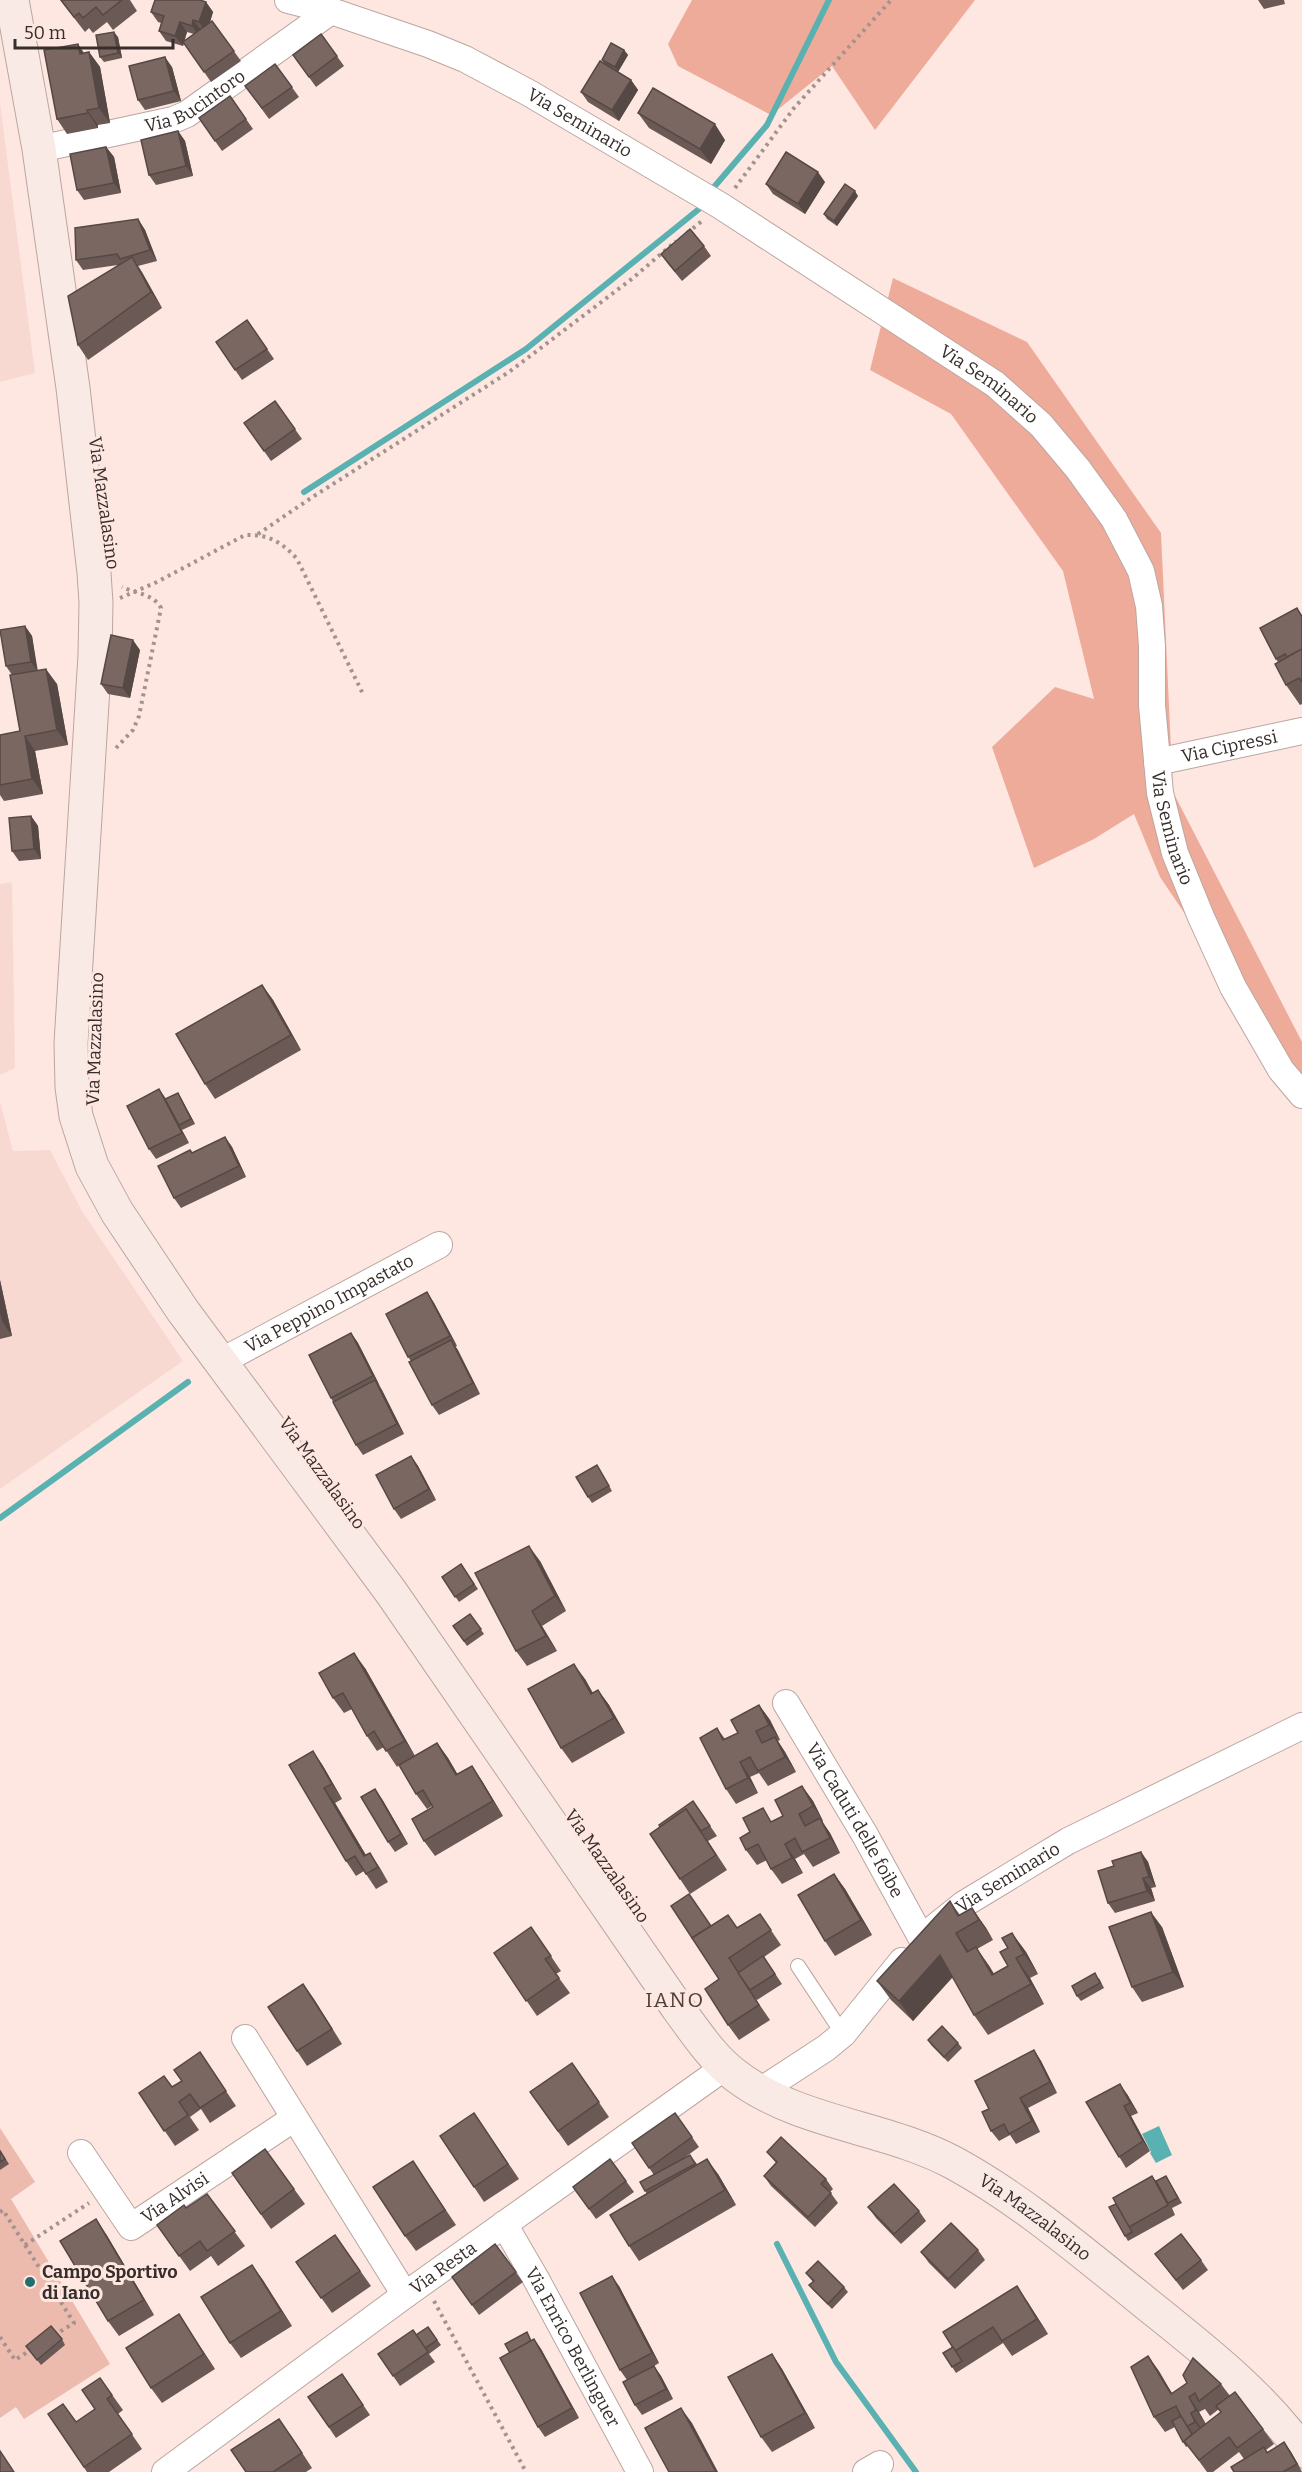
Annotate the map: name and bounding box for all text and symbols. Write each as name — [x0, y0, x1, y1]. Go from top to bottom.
scale bar — [15, 12, 172, 50]
text: 50 m — [24, 22, 66, 44]
street label: Via Bucintoro — [143, 65, 250, 137]
street label: Via Seminario — [523, 83, 636, 162]
street label: Via Seminario — [936, 340, 1043, 428]
street label: Via Mazzalasino — [84, 435, 124, 571]
street label: Via Cipressi — [1179, 726, 1279, 767]
street label: Via Seminario — [1147, 770, 1198, 888]
street label: Via Mazzalasino — [82, 972, 108, 1106]
street label: Via Peppino Impastato — [241, 1249, 418, 1358]
street label: Via Mazzalasino — [274, 1413, 370, 1533]
street label: Via Caduti delle foibe — [801, 1739, 908, 1901]
street label: Via Mazzalasino — [560, 1805, 654, 1927]
street label: Via Seminario — [951, 1838, 1064, 1917]
district label: IANO — [645, 1987, 705, 2013]
street label: Via Alvisi — [137, 2167, 213, 2228]
street label: Via Mazzalasino — [975, 2169, 1095, 2266]
street label: Via Resta — [406, 2237, 481, 2299]
place label: Campo Sportivo di Iano — [42, 2261, 178, 2304]
street label: Via Enrico Berlinguer — [520, 2263, 625, 2431]
marker: Campo Sportivo di Iano — [23, 2275, 37, 2289]

